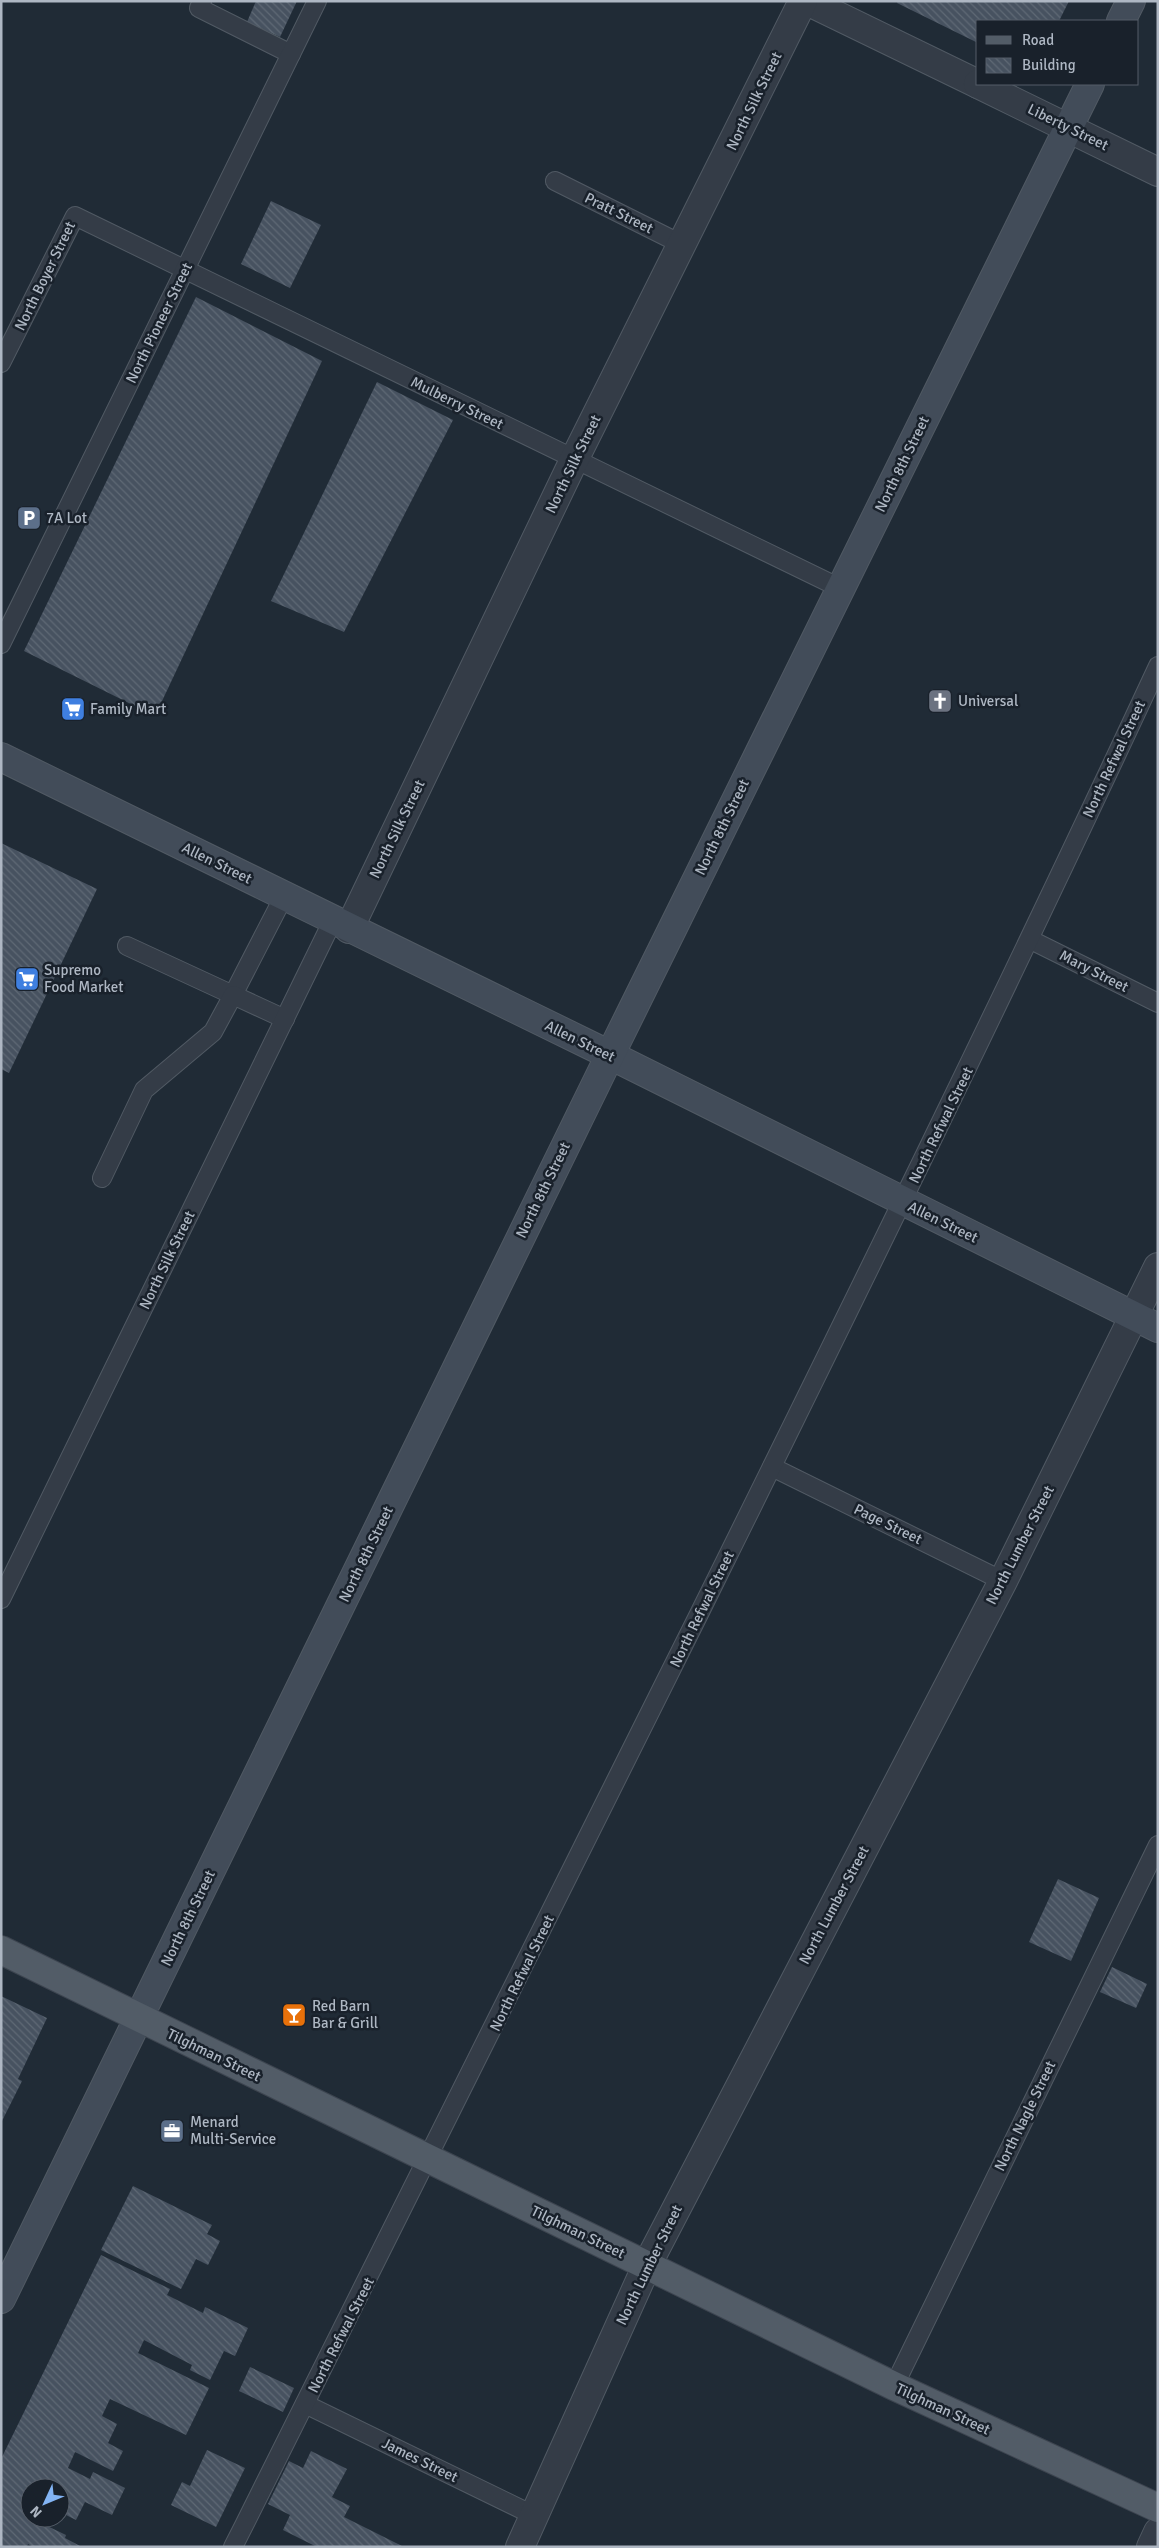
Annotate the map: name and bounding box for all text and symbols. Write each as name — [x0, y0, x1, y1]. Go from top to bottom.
legend — [976, 20, 1139, 85]
text: Road — [1022, 31, 1054, 49]
street label: North Silk Street — [722, 49, 786, 153]
text: Building — [1022, 56, 1076, 74]
street label: Liberty Street — [1025, 100, 1111, 154]
street label: Pratt Street — [582, 189, 656, 237]
street label: North Boyer Street — [11, 218, 79, 334]
street label: North Pioneer Street — [122, 260, 196, 386]
street label: Mulberry Street — [408, 373, 506, 433]
street label: North Silk Street — [541, 412, 605, 516]
street label: North 8th Street — [871, 413, 933, 515]
parking icon: 7A Lot — [16, 505, 42, 531]
place label: 7A Lot — [46, 509, 87, 527]
church icon: Universal — [927, 688, 953, 714]
place label: Universal — [958, 692, 1018, 710]
supermarket icon: Family Mart — [60, 696, 86, 722]
street label: North Refwal Street — [1079, 697, 1149, 821]
place label: Family Mart — [90, 700, 166, 718]
street label: North 8th Street — [691, 776, 753, 878]
street label: North Silk Street — [365, 777, 429, 881]
street label: Allen Street — [179, 838, 255, 888]
street label: Mary Street — [1056, 946, 1132, 996]
place label: Supremo Food Market — [44, 961, 123, 996]
supermarket icon: Supremo Food Market — [14, 966, 40, 992]
street label: Allen Street — [542, 1016, 618, 1066]
street label: North Refwal Street — [905, 1064, 977, 1186]
street label: North 8th Street — [512, 1139, 574, 1241]
street label: Allen Street — [905, 1197, 981, 1247]
street label: North Silk Street — [135, 1208, 199, 1312]
street label: North Lumber Street — [982, 1482, 1058, 1608]
street label: Page Street — [851, 1500, 925, 1548]
street label: North 8th Street — [335, 1503, 397, 1605]
street label: North Refwal Street — [666, 1548, 738, 1670]
street label: North Lumber Street — [795, 1843, 873, 1967]
street label: North 8th Street — [157, 1867, 219, 1969]
street label: North Refwal Street — [486, 1912, 558, 2034]
place label: Red Barn Bar & Grill — [312, 1997, 378, 2032]
bar icon: Red Barn Bar & Grill — [281, 2002, 307, 2028]
street label: Tilghman Street — [164, 2025, 264, 2085]
street label: North Nagle Street — [991, 2058, 1059, 2174]
place label: Menard Multi-Service — [190, 2113, 276, 2148]
office icon: Menard Multi-Service — [159, 2118, 185, 2144]
street label: Tilghman Street — [528, 2202, 628, 2262]
street label: North Lumber Street — [612, 2202, 686, 2328]
street label: North Refwal Street — [304, 2274, 378, 2396]
street label: Tilghman Street — [893, 2379, 993, 2439]
street label: James Street — [379, 2434, 461, 2486]
north arrow — [20, 2478, 70, 2528]
text: N — [27, 2502, 46, 2521]

